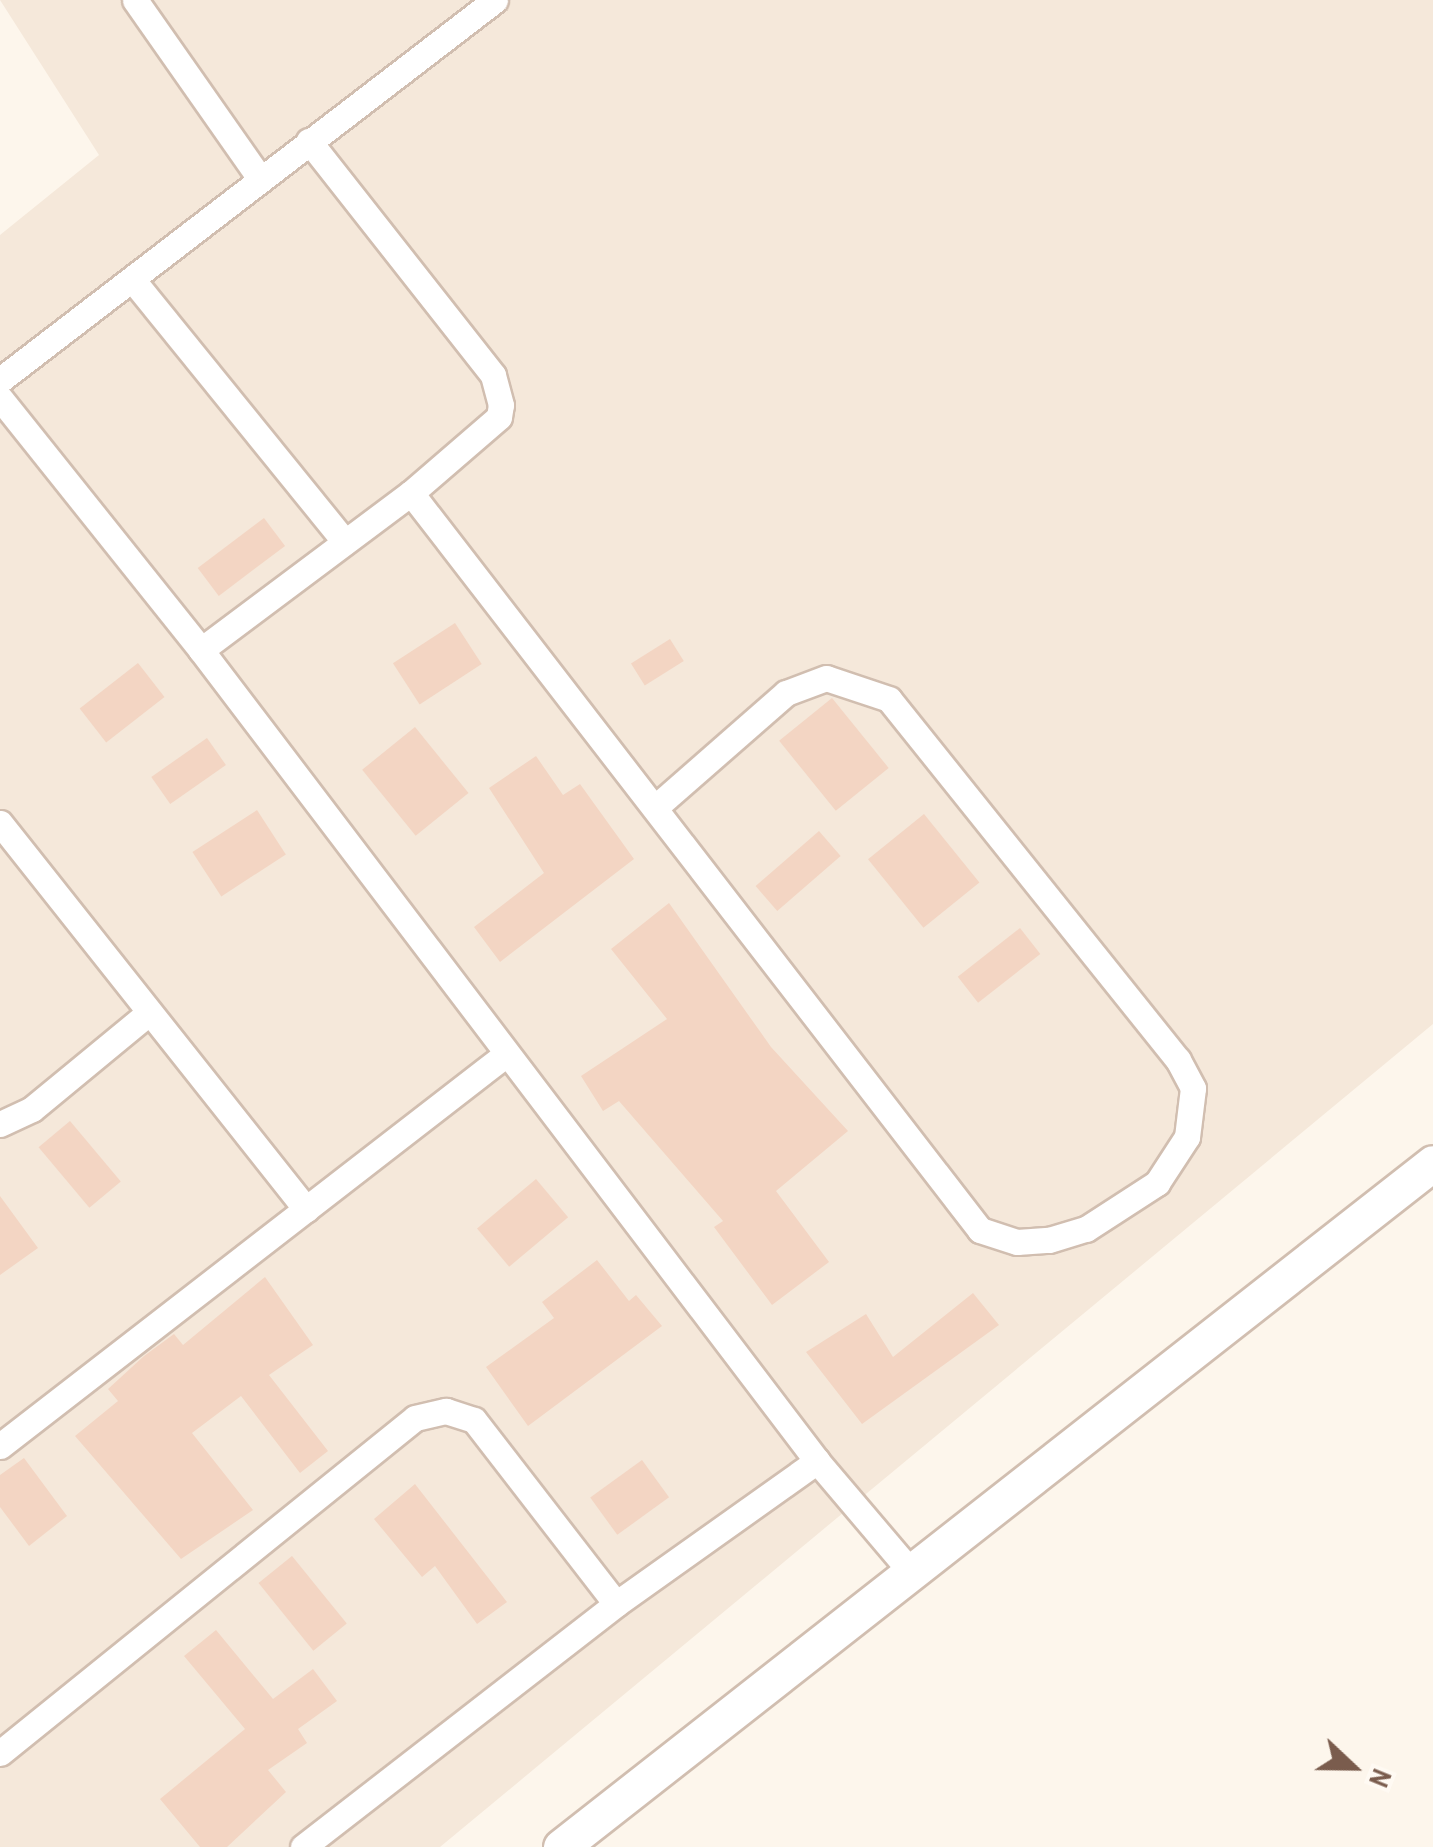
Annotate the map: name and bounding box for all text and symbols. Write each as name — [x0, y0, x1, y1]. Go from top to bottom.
north arrow — [1303, 1717, 1403, 1817]
text: N — [1360, 1763, 1402, 1793]

